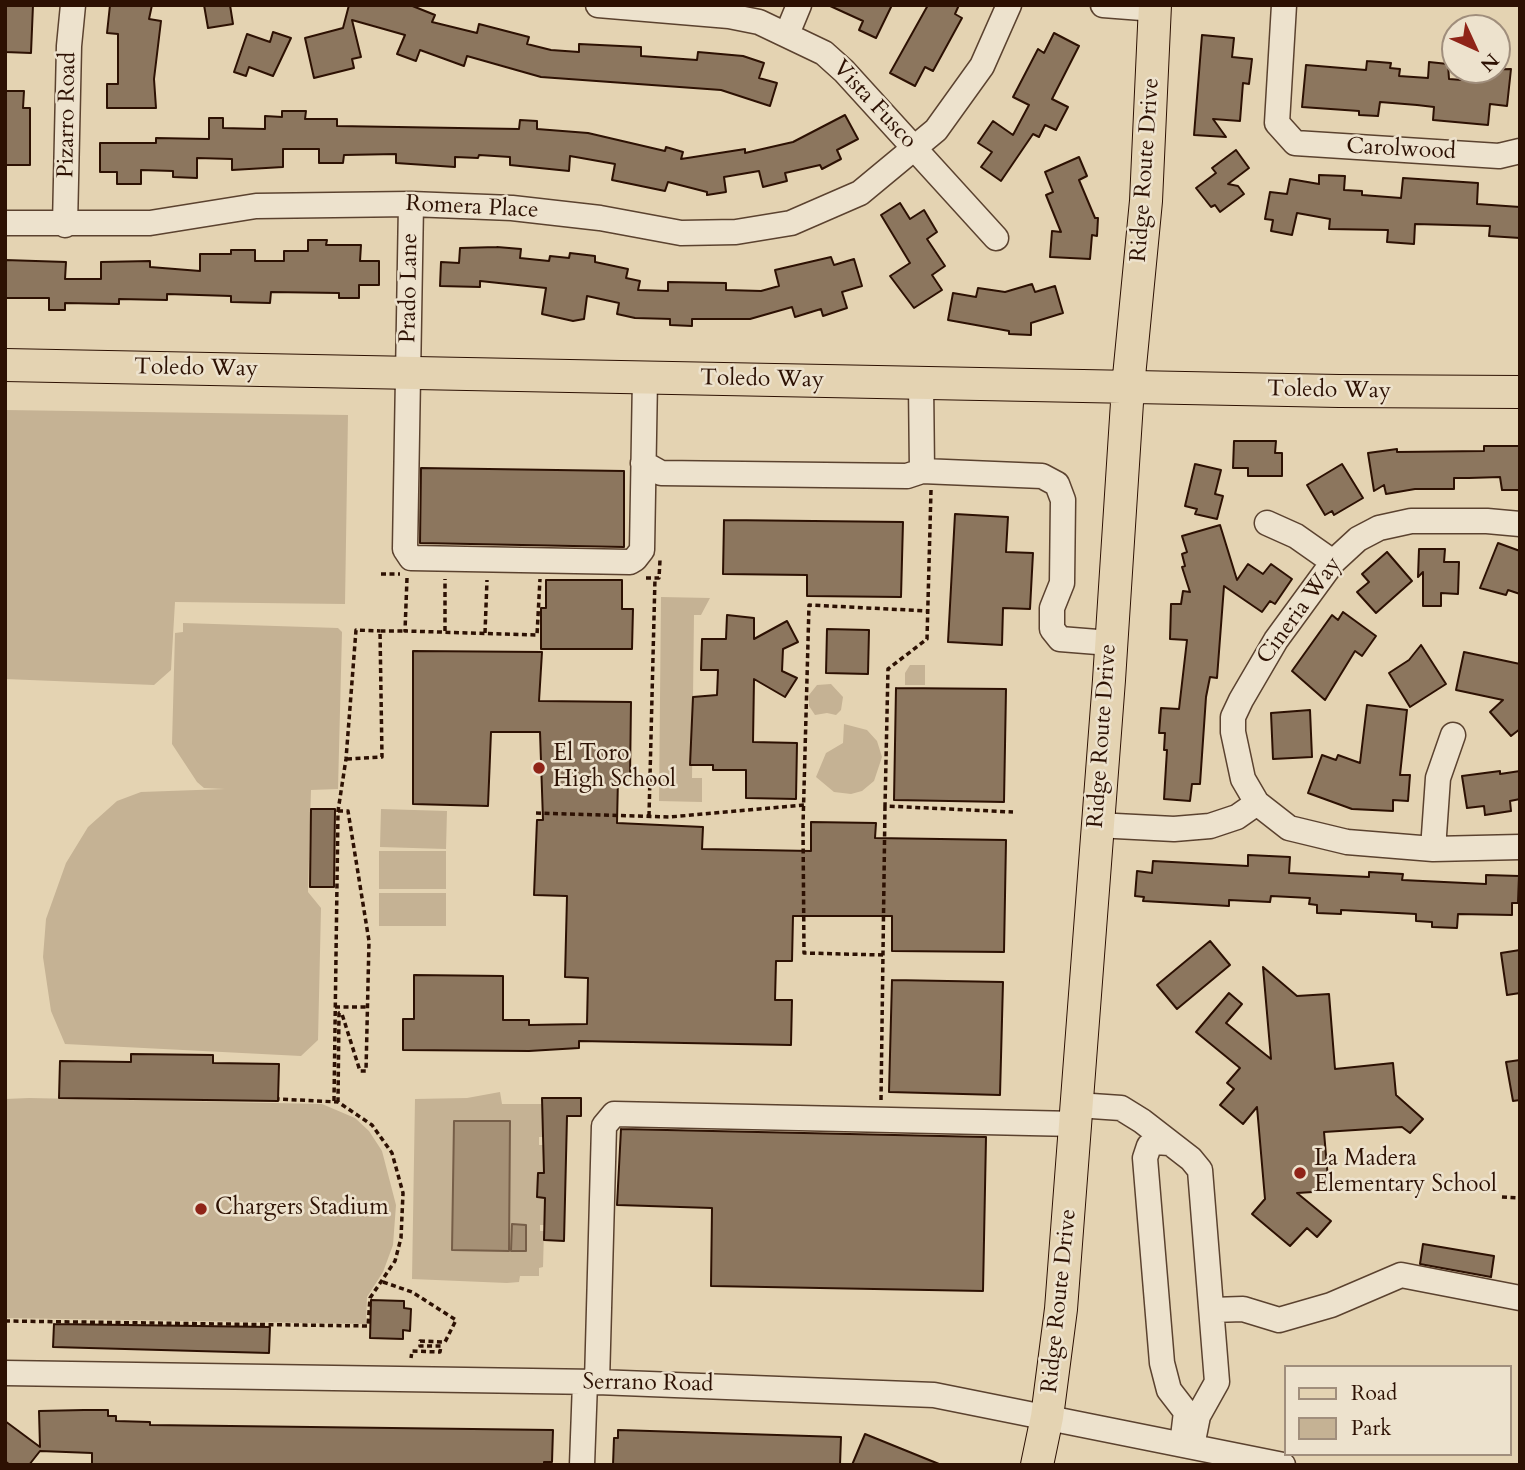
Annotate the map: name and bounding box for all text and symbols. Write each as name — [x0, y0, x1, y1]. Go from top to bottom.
north arrow — [1441, 14, 1511, 84]
text: N — [1474, 47, 1504, 77]
street label: Pizarro Road — [53, 52, 83, 178]
street label: Vista Fusco — [826, 55, 922, 155]
street label: Ridge Route Drive — [1126, 77, 1166, 263]
street label: Carolwood — [1345, 133, 1457, 167]
street label: Romera Place — [405, 191, 539, 225]
street label: Prado Lane — [395, 233, 425, 343]
street label: Toledo Way — [134, 354, 258, 384]
street label: Toledo Way — [700, 365, 824, 395]
street label: Toledo Way — [1267, 376, 1391, 406]
street label: Cineria Way — [1252, 552, 1348, 670]
street label: Ridge Route Drive — [1083, 643, 1123, 829]
place label: El Toro High School — [553, 741, 676, 795]
marker: El Toro High School — [531, 760, 547, 776]
place label: La Madera Elementary School — [1314, 1146, 1497, 1200]
marker: La Madera Elementary School — [1292, 1165, 1308, 1181]
place label: Chargers Stadium — [215, 1195, 389, 1223]
marker: Chargers Stadium — [193, 1201, 209, 1217]
street label: Ridge Route Drive — [1037, 1208, 1083, 1394]
legend — [1284, 1365, 1511, 1456]
street label: Serrano Road — [582, 1369, 714, 1399]
text: Road — [1351, 1379, 1397, 1408]
text: Park — [1351, 1414, 1391, 1443]

